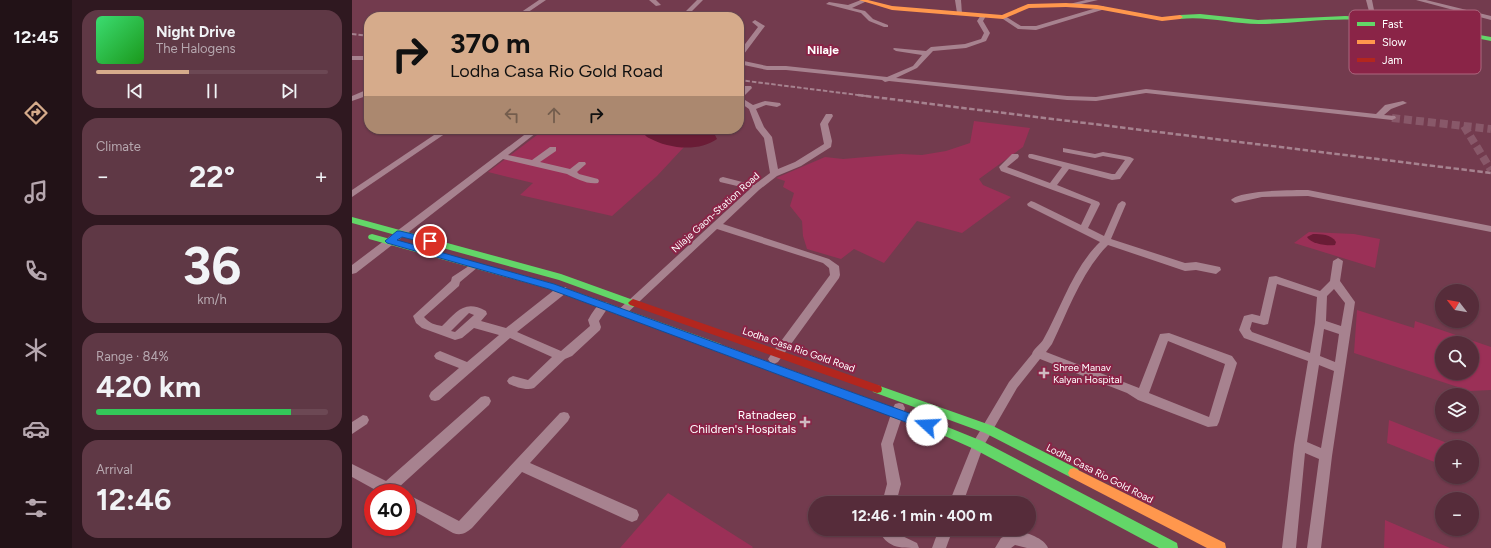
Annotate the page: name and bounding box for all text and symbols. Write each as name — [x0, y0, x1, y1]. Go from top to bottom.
legend — [1349, 10, 1481, 74]
text: Fast — [1382, 18, 1403, 31]
text: Night Drive — [156, 23, 235, 41]
text: 12:45 — [13, 26, 59, 48]
text: 370 m — [450, 26, 530, 60]
icon: right — [384, 28, 436, 80]
text: Slow — [1382, 36, 1406, 49]
text: The Halogens — [156, 41, 236, 56]
district label: Nilaje — [807, 43, 839, 57]
text: Jam — [1382, 54, 1403, 67]
text: Lodha Casa Rio Gold Road — [450, 60, 663, 82]
icon: previous — [124, 80, 146, 102]
icon: pause — [201, 80, 223, 102]
icon: next — [278, 80, 300, 102]
icon: directions — [22, 99, 50, 127]
icon: left — [501, 104, 523, 126]
icon: ahead — [543, 104, 565, 126]
icon: right — [585, 104, 607, 126]
text: Climate — [96, 139, 141, 154]
text: 22° — [189, 158, 235, 195]
text: − — [96, 163, 110, 190]
text: + — [314, 163, 328, 190]
street label: Nilaje Gaon-Station Road — [669, 169, 762, 255]
icon: music — [22, 178, 50, 206]
pin — [413, 224, 447, 258]
icon: arrive — [419, 230, 441, 252]
text: 36 — [182, 235, 242, 297]
icon: phone — [22, 257, 50, 285]
north arrow — [1435, 284, 1479, 328]
map controls — [1435, 284, 1479, 536]
text: km/h — [197, 292, 227, 307]
street label: Lodha Casa Rio Gold Road — [741, 324, 857, 375]
icon: climate — [22, 336, 50, 364]
button: search — [1435, 336, 1479, 380]
text: Range · 84% — [96, 349, 169, 364]
place label: Shree Manav Kalyan Hospital — [1053, 361, 1122, 386]
marker: Shree Manav Kalyan Hospital — [1038, 367, 1050, 379]
text: 420 km — [96, 368, 201, 405]
button: layers — [1435, 388, 1479, 432]
position arrow — [906, 404, 948, 446]
place label: Ratnadeep Children's Hospitals — [690, 408, 796, 436]
icon: car — [22, 415, 50, 443]
marker: Ratnadeep Children's Hospitals — [799, 416, 811, 428]
button: + — [1435, 440, 1479, 484]
street label: Lodha Casa Rio Gold Road — [1044, 441, 1156, 506]
text: Arrival — [96, 462, 133, 477]
text: 12:46 — [96, 481, 171, 518]
speed limit sign: 40 — [364, 484, 416, 536]
button: − — [1435, 492, 1479, 536]
icon: filters — [22, 494, 50, 522]
text: 12:46 · 1 min · 400 m — [852, 507, 992, 525]

